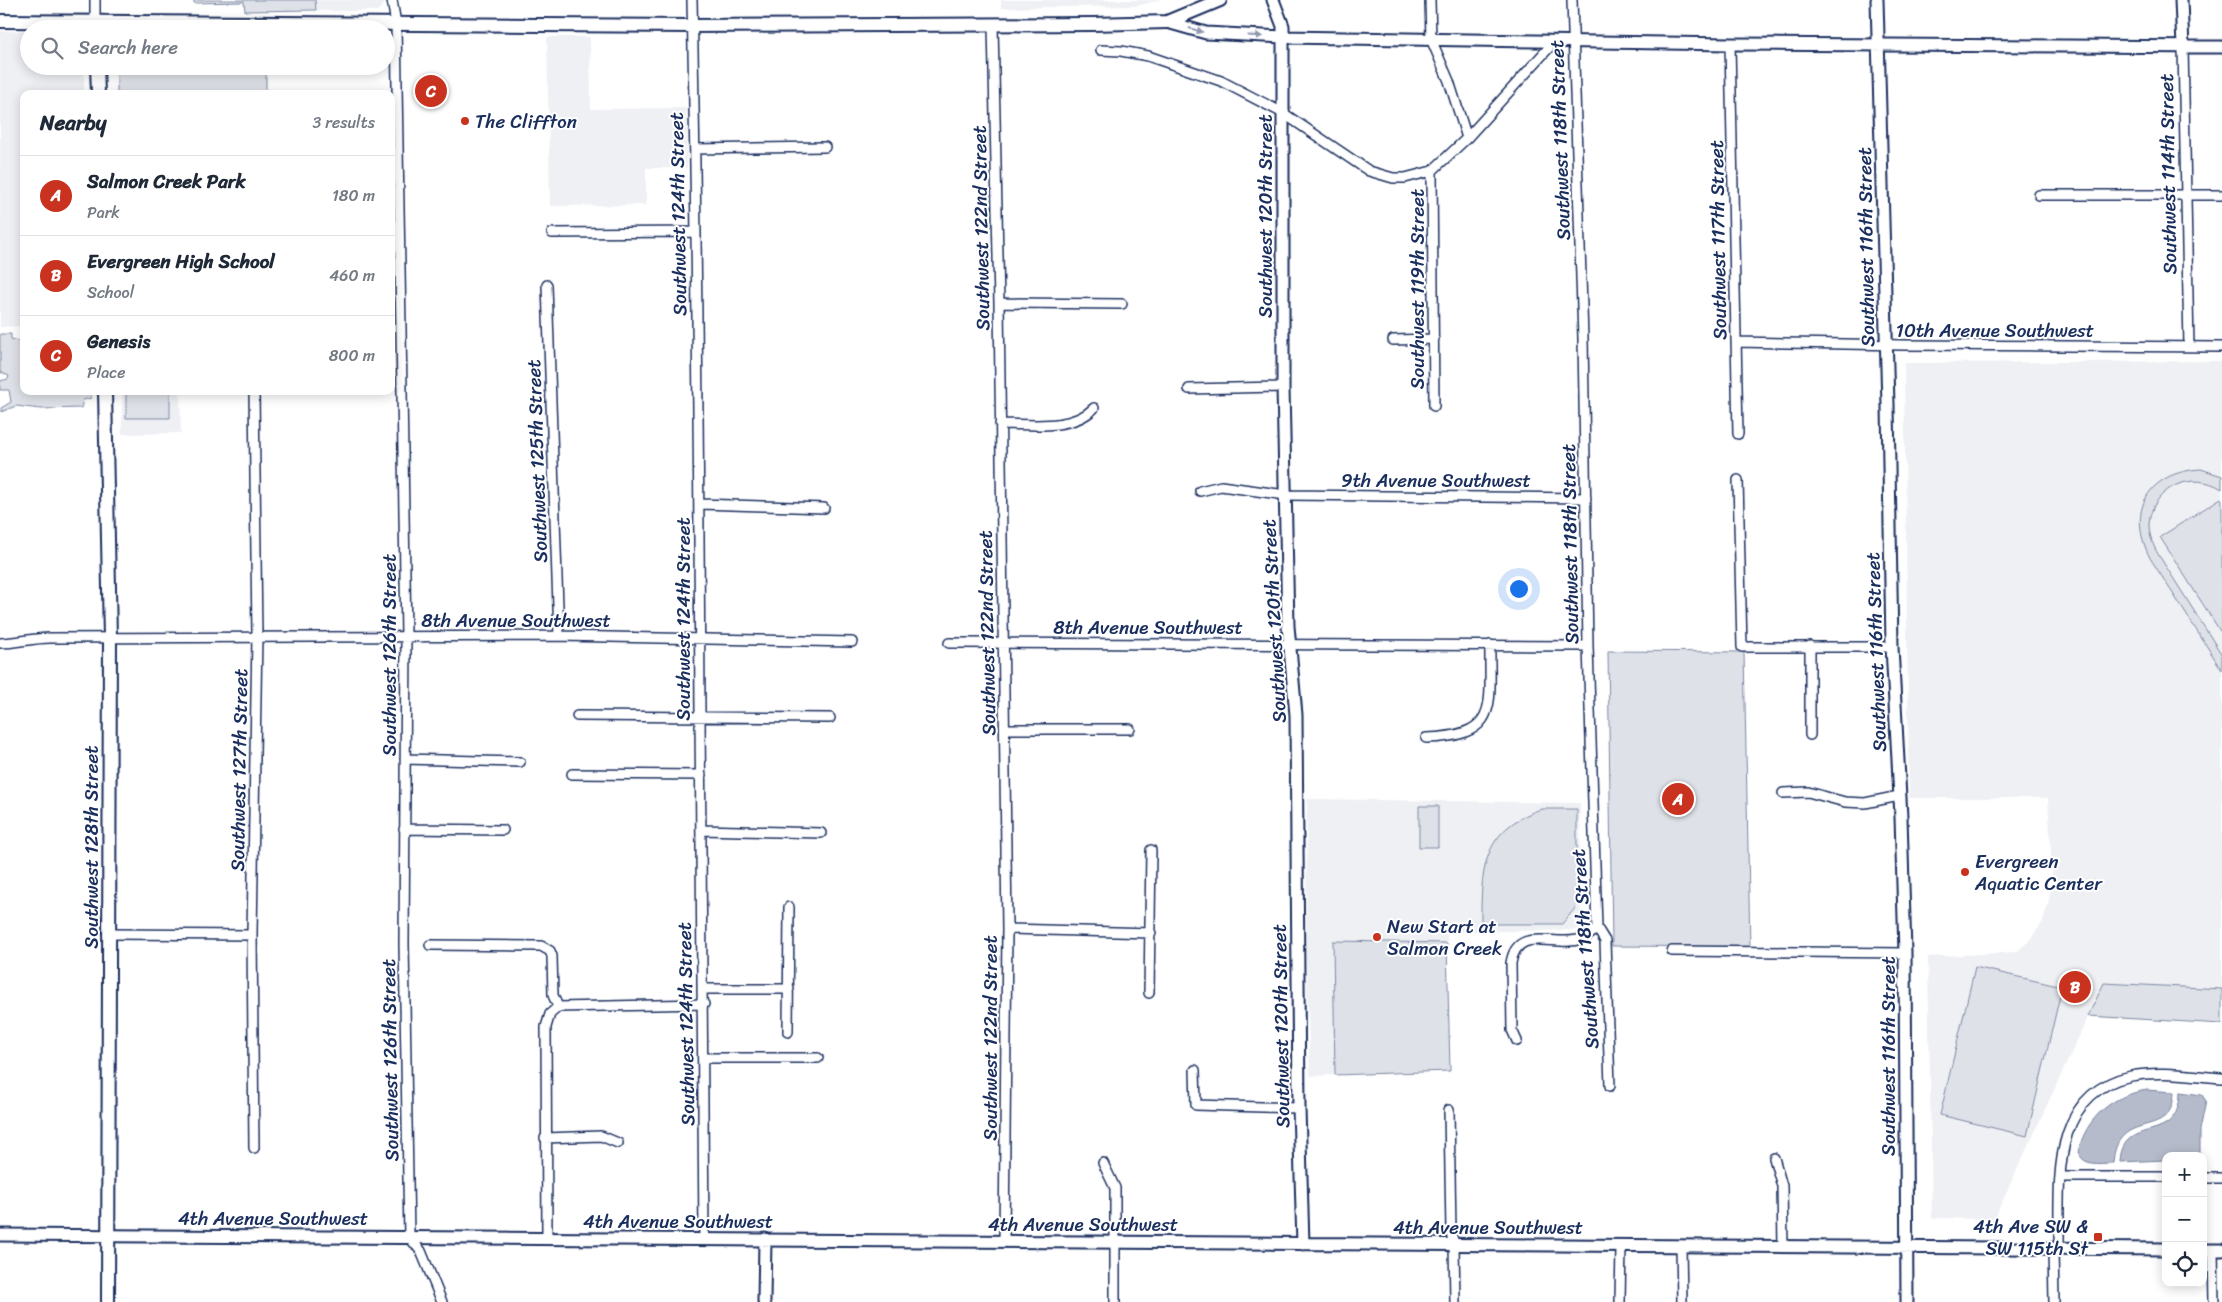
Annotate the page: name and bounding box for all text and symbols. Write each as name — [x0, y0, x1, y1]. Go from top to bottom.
search box — [20, 20, 395, 75]
one-way arrow — [1189, 27, 1204, 35]
text: Search here — [78, 31, 178, 64]
one-way arrow — [1247, 32, 1263, 40]
icon: search — [38, 34, 66, 62]
street label: Southwest 118th Street — [1540, 39, 1580, 241]
pin: C — [415, 72, 447, 110]
street label: Southwest 114th Street — [2150, 73, 2186, 275]
text: Nearby — [40, 104, 106, 142]
place label: The Cliffton — [475, 105, 577, 138]
text: 3 results — [312, 108, 375, 137]
street label: Southwest 124th Street — [660, 112, 696, 316]
street label: Southwest 120th Street — [1249, 114, 1282, 318]
marker: The Cliffton — [459, 115, 471, 127]
street label: Southwest 122nd Street — [963, 125, 999, 331]
street label: Southwest 117th Street — [1700, 140, 1736, 340]
street label: Southwest 116th Street — [1848, 147, 1884, 347]
text: Salmon Creek Park — [87, 165, 246, 198]
text: A — [51, 181, 61, 210]
text: 180 m — [332, 181, 375, 210]
street label: Southwest 119th Street — [1401, 189, 1434, 389]
text: Park — [87, 198, 120, 227]
text: Evergreen High School — [87, 245, 275, 278]
text: B — [51, 261, 61, 290]
text: 460 m — [329, 261, 375, 290]
text: School — [87, 278, 134, 307]
street label: 10th Avenue Southwest — [1896, 314, 2094, 347]
text: Genesis — [87, 325, 150, 358]
text: C — [51, 341, 61, 370]
text: 800 m — [329, 341, 375, 370]
text: Place — [87, 358, 126, 387]
street label: Southwest 125th Street — [517, 359, 557, 563]
street label: Southwest 118th Street — [1552, 443, 1588, 645]
street label: 9th Avenue Southwest — [1341, 464, 1531, 497]
street label: Southwest 124th Street — [667, 517, 700, 721]
street label: Southwest 120th Street — [1252, 518, 1296, 724]
street label: Southwest 122nd Street — [969, 530, 1005, 736]
street label: Southwest 116th Street — [1856, 552, 1896, 752]
street label: Southwest 126th Street — [373, 554, 406, 756]
your location — [1506, 576, 1532, 602]
street label: 8th Avenue Southwest — [421, 604, 611, 637]
street label: 8th Avenue Southwest — [1053, 611, 1243, 644]
street label: Southwest 127th Street — [221, 668, 257, 872]
street label: Southwest 128th Street — [75, 745, 108, 949]
pin: A — [1662, 780, 1694, 818]
place label: Evergreen Aquatic Center — [1974, 845, 2103, 900]
street label: Southwest 118th Street — [1562, 848, 1608, 1050]
marker: Evergreen Aquatic Center — [1959, 866, 1971, 878]
place label: New Start at Salmon Creek — [1387, 910, 1502, 965]
street label: Southwest 124th Street — [668, 922, 704, 1126]
street label: Southwest 120th Street — [1263, 924, 1299, 1128]
marker: New Start at Salmon Creek — [1371, 931, 1383, 943]
street label: Southwest 122nd Street — [974, 935, 1007, 1141]
street label: Southwest 116th Street — [1872, 956, 1905, 1156]
street label: Southwest 126th Street — [372, 958, 408, 1162]
pin: B — [2059, 968, 2091, 1006]
map controls — [2162, 1152, 2207, 1287]
button: + — [2162, 1152, 2207, 1197]
button: − — [2162, 1197, 2207, 1242]
street label: 4th Avenue Southwest — [178, 1202, 368, 1235]
street label: 4th Avenue Southwest — [583, 1205, 773, 1238]
street label: 4th Avenue Southwest — [988, 1208, 1178, 1241]
place label: 4th Ave SW & SW 115th St — [1973, 1210, 2089, 1265]
street label: 4th Avenue Southwest — [1393, 1211, 1583, 1244]
marker: 4th Ave SW & SW 115th St — [2092, 1231, 2104, 1243]
button: locate — [2162, 1242, 2207, 1287]

